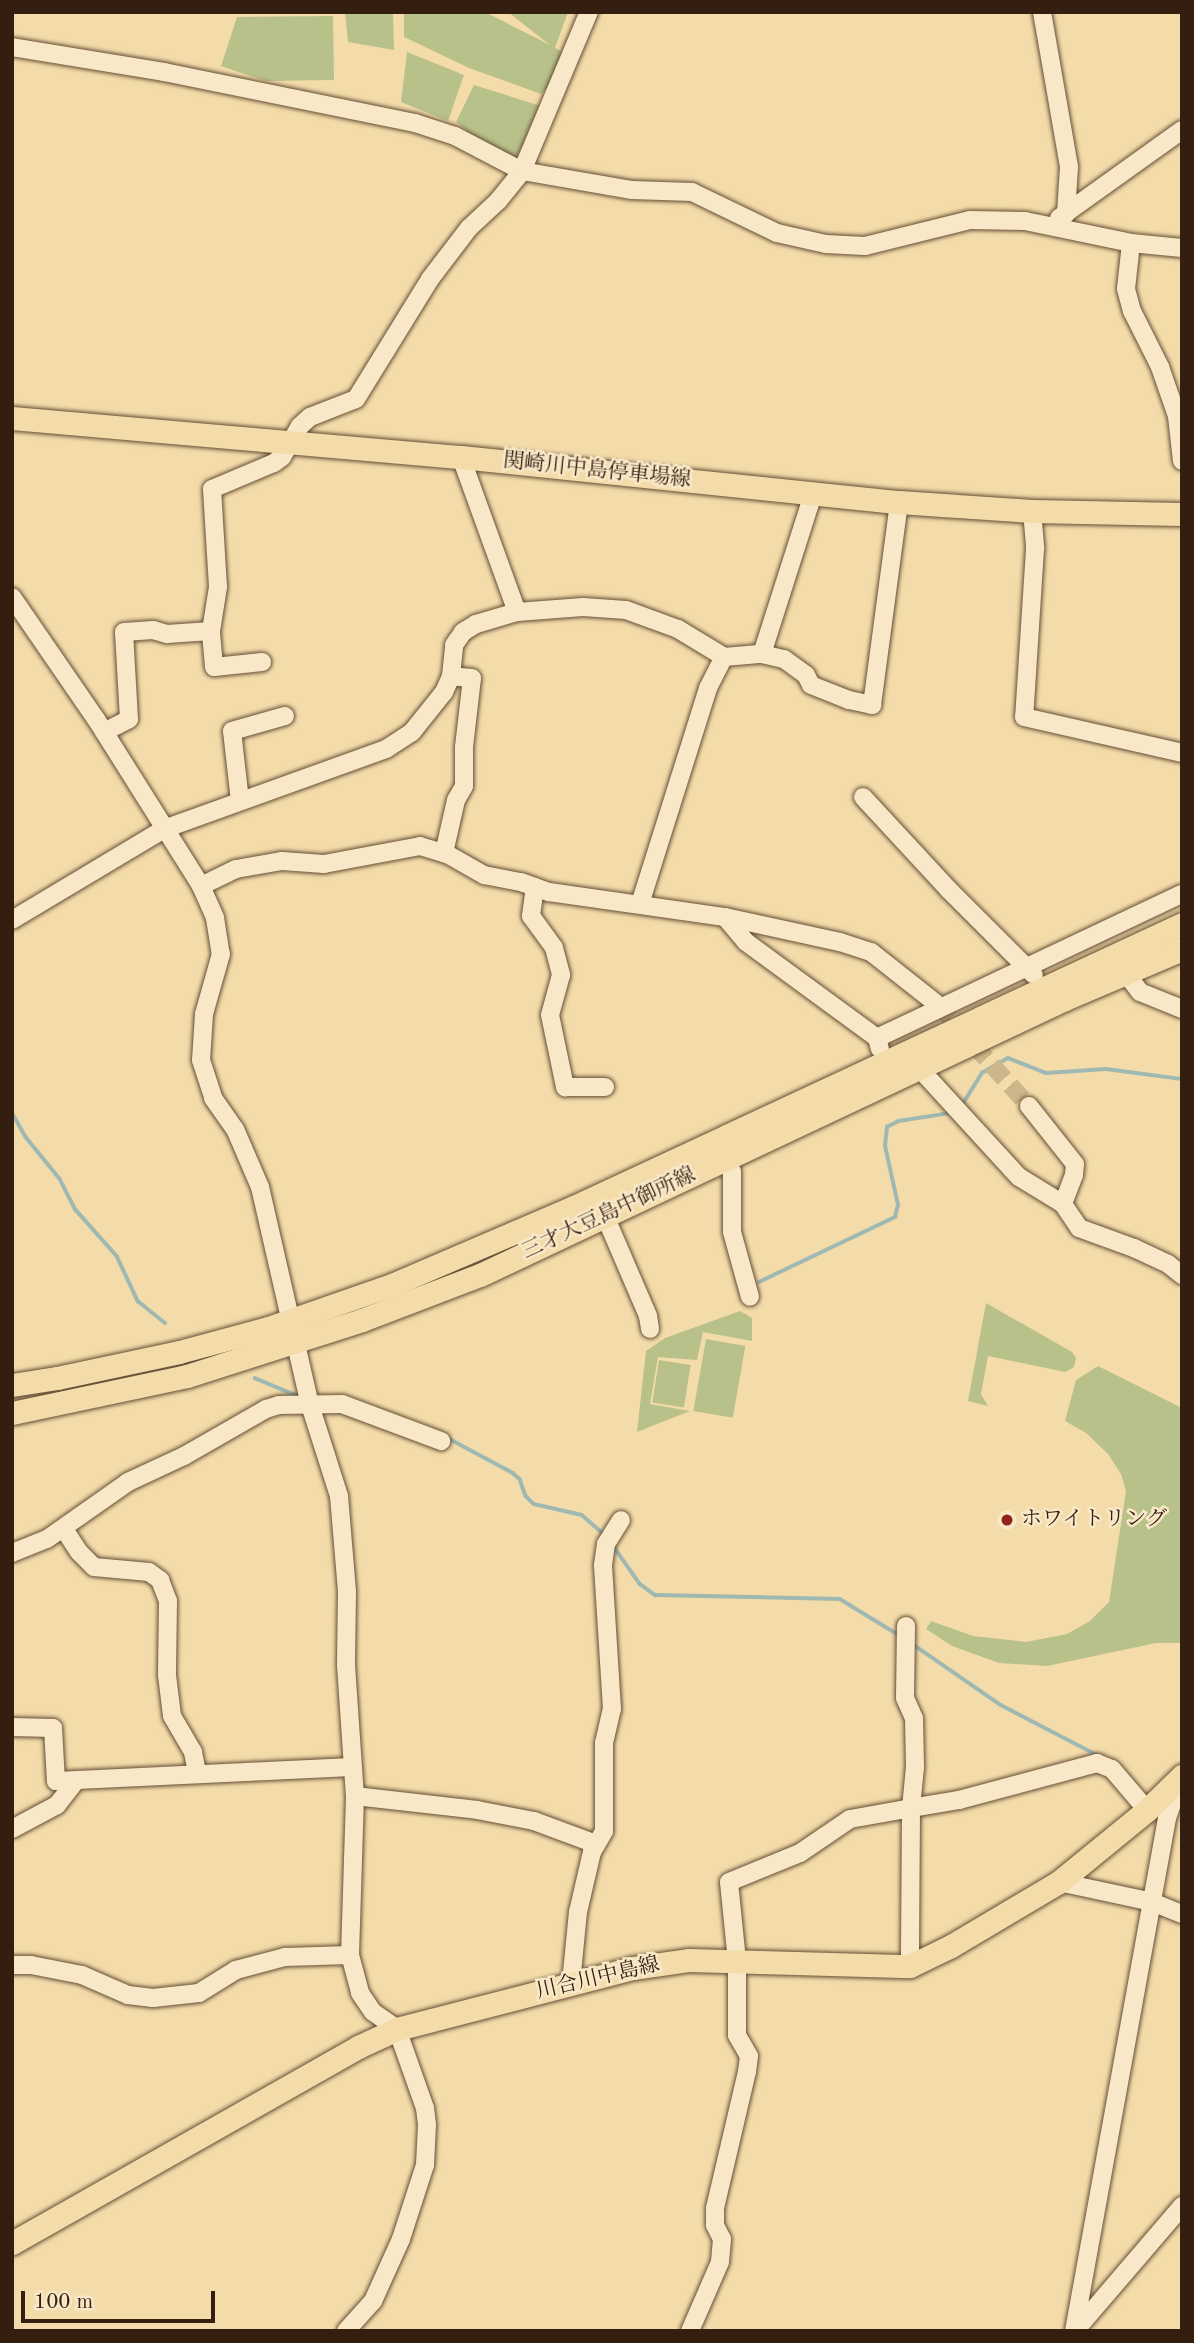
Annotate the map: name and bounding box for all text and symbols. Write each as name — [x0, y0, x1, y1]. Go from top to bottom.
street label: 関崎川中島停車場線 — [502, 449, 692, 493]
street label: 三才大豆島中御所線 — [518, 1163, 700, 1265]
place label: ホワイトリング — [1021, 1507, 1168, 1533]
marker: ホワイトリング — [999, 1512, 1015, 1528]
street label: 川合川中島線 — [534, 1953, 662, 2005]
scale bar — [24, 2276, 219, 2320]
text: 100 m — [34, 2292, 93, 2313]

